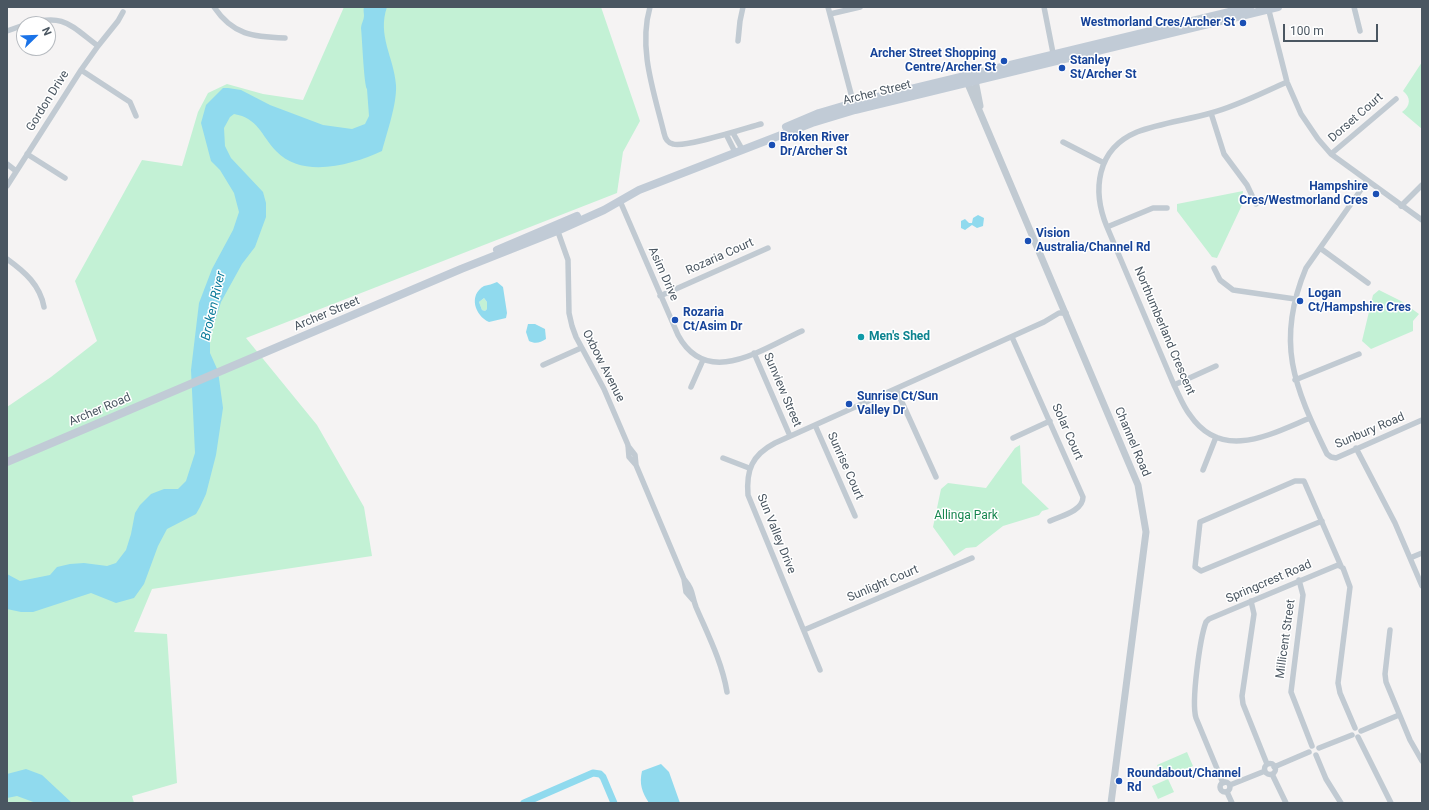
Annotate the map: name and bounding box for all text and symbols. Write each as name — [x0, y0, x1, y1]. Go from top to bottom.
north arrow — [16, 16, 56, 56]
place label: Westmorland Cres/Archer St — [1080, 16, 1235, 30]
scale bar — [1285, 16, 1380, 42]
marker: Westmorland Cres/Archer St — [1238, 18, 1248, 28]
text: 100 m — [1290, 24, 1324, 38]
text: N — [39, 25, 54, 38]
place label: Archer Street Shopping Centre/Archer St — [870, 47, 996, 75]
place label: Stanley St/Archer St — [1070, 54, 1137, 82]
marker: Archer Street Shopping Centre/Archer St — [999, 56, 1009, 66]
marker: Stanley St/Archer St — [1057, 63, 1067, 73]
street label: Gordon Drive — [24, 68, 72, 134]
street label: Archer Street — [841, 78, 913, 108]
street label: Dorset Court — [1326, 90, 1386, 146]
place label: Broken River Dr/Archer St — [780, 131, 849, 159]
marker: Broken River Dr/Archer St — [767, 140, 777, 150]
place label: Hampshire Cres/Westmorland Cres — [1239, 180, 1368, 208]
marker: Hampshire Cres/Westmorland Cres — [1371, 189, 1381, 199]
place label: Vision Australia/Channel Rd — [1036, 227, 1150, 255]
street label: Rozaria Court — [684, 236, 756, 278]
marker: Vision Australia/Channel Rd — [1023, 236, 1033, 246]
street label: Asim Drive — [645, 245, 681, 303]
street label: Northumberland Crescent — [1130, 265, 1198, 397]
water label: Broken River — [199, 270, 229, 342]
place label: Logan Ct/Hampshire Cres — [1308, 287, 1411, 315]
street label: Archer Street — [292, 294, 362, 334]
marker: Logan Ct/Hampshire Cres — [1295, 296, 1305, 306]
place label: Rozaria Ct/Asim Dr — [683, 306, 742, 334]
marker: Rozaria Ct/Asim Dr — [670, 315, 680, 325]
street label: Oxbow Avenue — [579, 328, 627, 404]
place label: Men's Shed — [869, 330, 930, 344]
marker: Men's Shed — [856, 332, 866, 342]
street label: Sunview Street — [760, 351, 804, 429]
place label: Sunrise Ct/Sun Valley Dr — [857, 390, 938, 418]
street label: Archer Road — [67, 391, 133, 429]
marker: Sunrise Ct/Sun Valley Dr — [844, 399, 854, 409]
street label: Solar Court — [1048, 402, 1086, 462]
street label: Channel Road — [1111, 405, 1153, 479]
street label: Sunbury Road — [1333, 410, 1407, 452]
street label: Sunrise Court — [824, 430, 866, 502]
street label: Sun Valley Drive — [753, 492, 799, 576]
park label: Allinga Park — [934, 509, 998, 523]
street label: Springcrest Road — [1224, 558, 1314, 606]
street label: Sunlight Court — [845, 563, 921, 605]
street label: Millicent Street — [1273, 598, 1299, 680]
place label: Roundabout/Channel Rd — [1127, 767, 1241, 795]
marker: Roundabout/Channel Rd — [1114, 776, 1124, 786]

